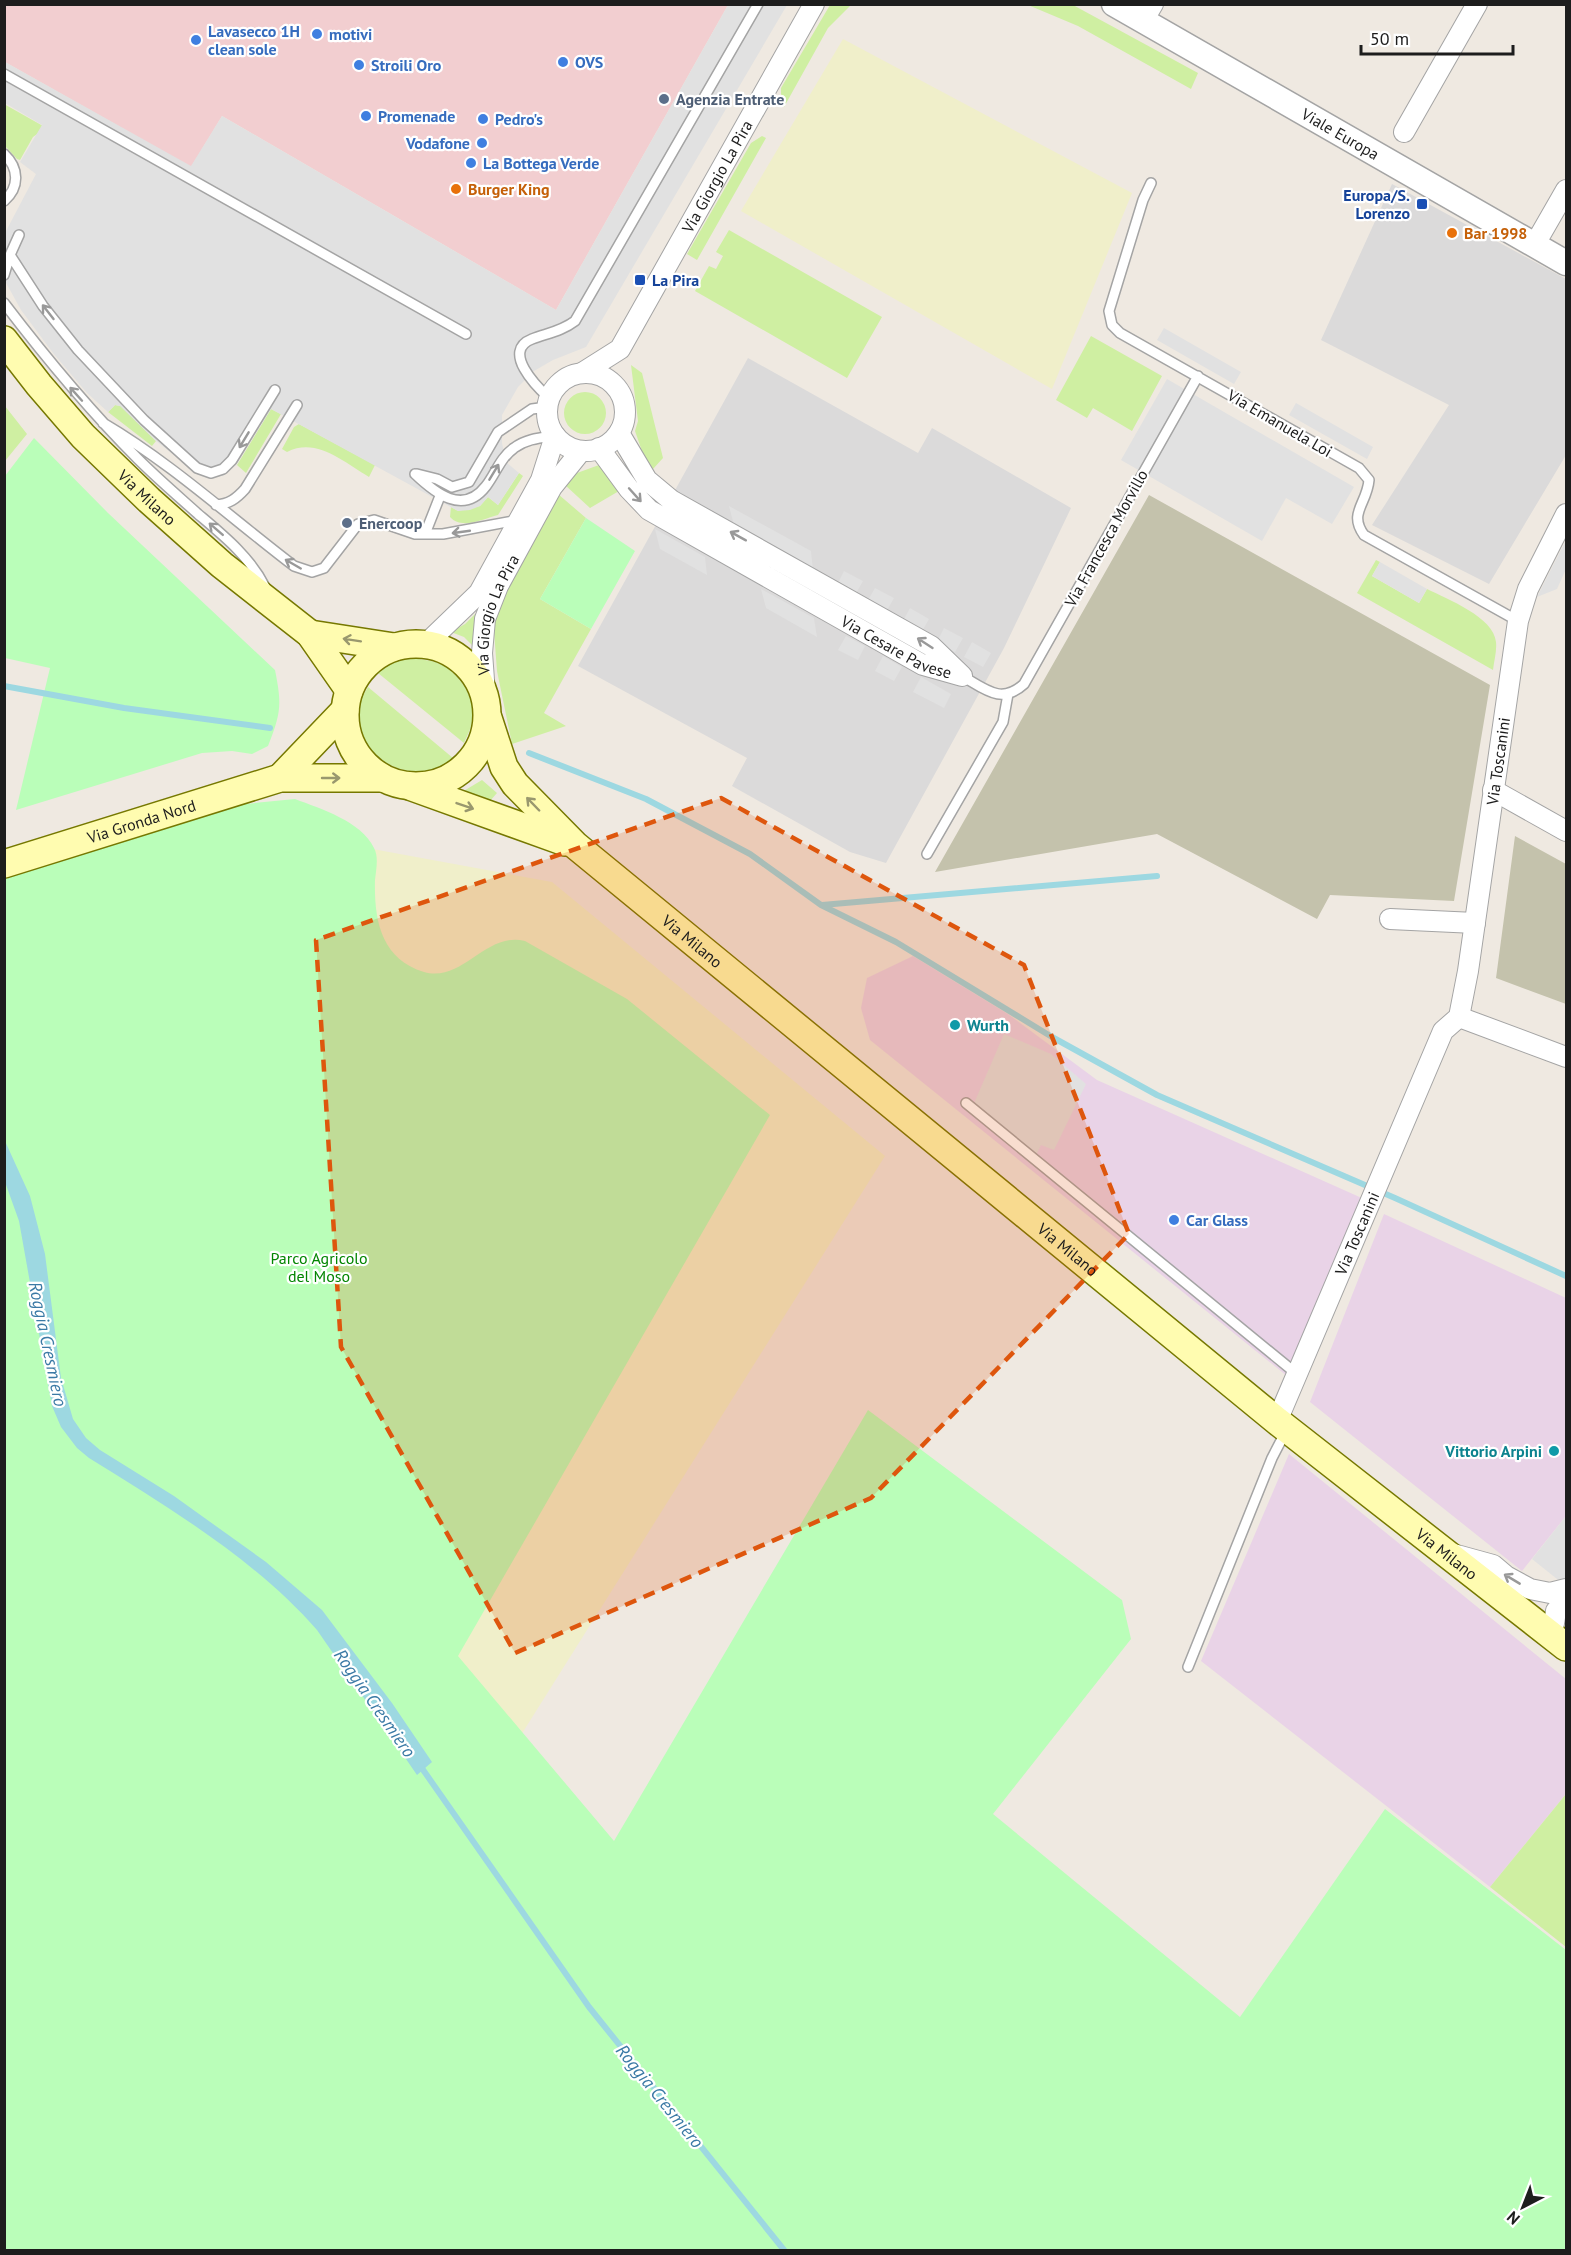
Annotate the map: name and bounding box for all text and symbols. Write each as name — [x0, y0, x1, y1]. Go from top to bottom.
scale bar — [1361, 18, 1512, 56]
place label: Lavasecco 1H clean sole — [208, 21, 300, 59]
place label: motivi — [329, 24, 372, 44]
marker: motivi — [310, 27, 324, 41]
text: 50 m — [1370, 27, 1409, 50]
marker: Lavasecco 1H clean sole — [189, 33, 203, 47]
place label: OVS — [575, 52, 603, 72]
place label: Stroili Oro — [371, 55, 442, 75]
marker: OVS — [556, 55, 570, 69]
marker: Stroili Oro — [352, 58, 366, 72]
place label: Agenzia Entrate — [676, 89, 784, 109]
marker: Agenzia Entrate — [657, 92, 671, 106]
street label: Viale Europa — [1297, 103, 1383, 164]
place label: Promenade — [378, 106, 455, 126]
marker: Promenade — [359, 109, 373, 123]
place label: Pedro's — [495, 109, 543, 129]
marker: Pedro's — [476, 112, 490, 126]
street label: Via Giorgio La Pira — [677, 116, 757, 237]
place label: Vodafone — [405, 133, 470, 153]
marker: Vodafone — [475, 136, 489, 150]
place label: La Bottega Verde — [483, 153, 599, 173]
marker: La Bottega Verde — [464, 156, 478, 170]
place label: Burger King — [468, 179, 550, 199]
marker: Burger King — [449, 182, 463, 196]
place label: Europa/S. Lorenzo — [1343, 185, 1410, 223]
marker: Europa/S. Lorenzo — [1415, 197, 1429, 211]
place label: Bar 1998 — [1464, 223, 1527, 243]
marker: Bar 1998 — [1445, 226, 1459, 240]
place label: La Pira — [652, 270, 699, 290]
marker: La Pira — [633, 273, 647, 287]
one-way arrow — [42, 304, 55, 320]
street label: Via Emanuela Loi — [1223, 384, 1336, 461]
one-way arrow — [69, 386, 83, 401]
one-way arrow — [238, 431, 250, 448]
one-way arrow — [489, 464, 501, 481]
street label: Via Milano — [113, 465, 180, 529]
street label: Via Francesca Morvillo — [1060, 466, 1152, 611]
one-way arrow — [628, 487, 642, 502]
place label: Enercoop — [359, 513, 423, 533]
marker: Enercoop — [340, 516, 354, 530]
one-way arrow — [209, 522, 224, 536]
one-way arrow — [451, 526, 471, 537]
one-way arrow — [730, 530, 747, 542]
street label: Via Giorgio La Pira — [472, 551, 523, 677]
one-way arrow — [285, 557, 302, 569]
street label: Via Cesare Pavese — [837, 610, 954, 683]
one-way arrow — [342, 635, 362, 646]
one-way arrow — [918, 637, 934, 649]
street label: Via Toscanini — [1482, 716, 1514, 807]
one-way arrow — [320, 772, 340, 784]
street label: Via Gronda Nord — [84, 795, 198, 848]
one-way arrow — [526, 797, 540, 812]
one-way arrow — [455, 802, 473, 813]
street label: Via Milano — [657, 910, 727, 972]
place label: Wurth — [967, 1015, 1009, 1035]
marker: Wurth — [948, 1018, 962, 1032]
street label: Via Toscanini — [1330, 1189, 1383, 1279]
place label: Car Glass — [1186, 1210, 1248, 1230]
marker: Car Glass — [1167, 1213, 1181, 1227]
street label: Via Milano — [1033, 1218, 1102, 1280]
park label: Parco Agricolo del Moso — [270, 1248, 368, 1286]
water label: Roggia Cresmiero — [24, 1279, 72, 1409]
place label: Vittorio Arpini — [1444, 1441, 1542, 1461]
marker: Vittorio Arpini — [1547, 1444, 1561, 1458]
street label: Via Milano — [1411, 1523, 1482, 1584]
one-way arrow — [1504, 1572, 1521, 1584]
water label: Roggia Cresmiero — [329, 1644, 421, 1762]
water label: Roggia Cresmiero — [611, 2039, 709, 2153]
north arrow — [1493, 2177, 1553, 2237]
text: N — [1502, 2207, 1524, 2229]

